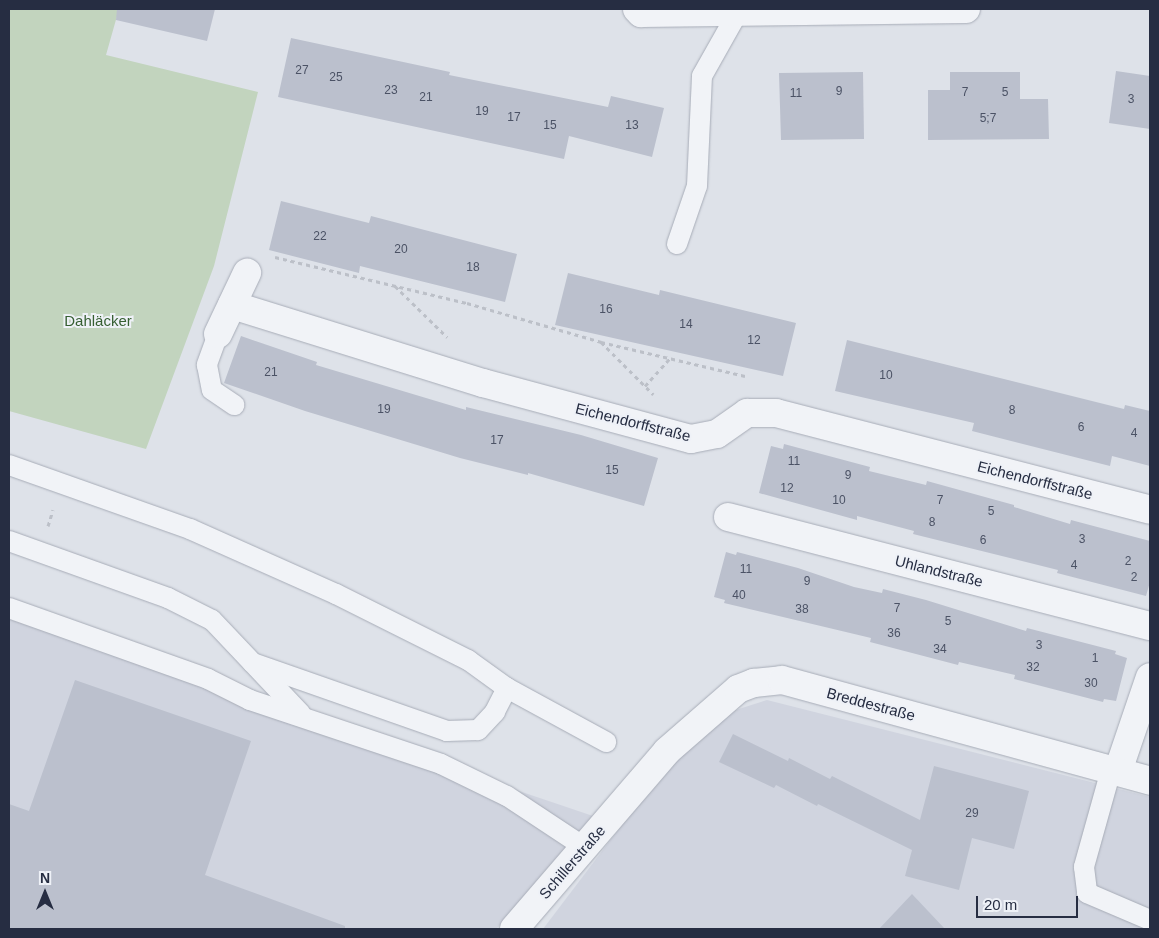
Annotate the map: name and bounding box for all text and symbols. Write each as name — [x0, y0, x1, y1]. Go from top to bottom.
house number: 27 — [295, 64, 309, 78]
house number: 25 — [329, 71, 343, 85]
house number: 23 — [384, 84, 398, 98]
house number: 9 — [836, 85, 842, 99]
house number: 7 — [962, 86, 968, 100]
house number: 5 — [1002, 86, 1008, 100]
house number: 11 — [790, 87, 802, 101]
house number: 21 — [419, 91, 433, 105]
house number: 3 — [1128, 93, 1134, 107]
house number: 19 — [475, 105, 489, 119]
house number: 17 — [507, 111, 521, 125]
house number: 5;7 — [980, 112, 996, 126]
house number: 15 — [543, 119, 557, 133]
house number: 13 — [625, 119, 639, 133]
house number: 22 — [313, 230, 327, 244]
house number: 20 — [394, 243, 408, 257]
house number: 18 — [466, 261, 480, 275]
house number: 16 — [599, 303, 613, 317]
park label: Dahläcker — [64, 312, 132, 330]
house number: 14 — [679, 318, 693, 332]
house number: 12 — [747, 334, 761, 348]
house number: 21 — [264, 366, 278, 380]
house number: 10 — [879, 369, 893, 383]
street label: Eichendorffstraße — [574, 399, 692, 445]
house number: 19 — [377, 403, 391, 417]
house number: 8 — [1009, 404, 1015, 418]
house number: 6 — [1078, 421, 1084, 435]
house number: 4 — [1131, 427, 1137, 441]
house number: 17 — [490, 434, 504, 448]
house number: 11 — [788, 455, 800, 469]
street label: Eichendorffstraße — [976, 457, 1094, 503]
house number: 15 — [605, 464, 619, 478]
house number: 9 — [845, 469, 851, 483]
house number: 12 — [780, 482, 794, 496]
house number: 10 — [832, 494, 846, 508]
house number: 7 — [937, 494, 943, 508]
house number: 5 — [988, 505, 994, 519]
house number: 8 — [929, 516, 935, 530]
house number: 3 — [1079, 533, 1085, 547]
house number: 6 — [980, 534, 986, 548]
street label: Uhlandstraße — [893, 551, 985, 591]
house number: 2 — [1125, 555, 1131, 569]
house number: 4 — [1071, 559, 1077, 573]
house number: 11 — [740, 563, 752, 577]
house number: 2 — [1131, 571, 1137, 585]
house number: 9 — [804, 575, 810, 589]
house number: 40 — [732, 589, 746, 603]
house number: 7 — [894, 602, 900, 616]
house number: 38 — [795, 603, 809, 617]
house number: 5 — [945, 615, 951, 629]
house number: 36 — [887, 627, 901, 641]
house number: 3 — [1036, 639, 1042, 653]
house number: 34 — [933, 643, 947, 657]
house number: 1 — [1092, 652, 1098, 666]
house number: 32 — [1026, 661, 1040, 675]
house number: 30 — [1084, 677, 1098, 691]
street label: Breddestraße — [825, 684, 917, 724]
house number: 29 — [965, 807, 979, 821]
street label: Schillerstraße — [535, 821, 609, 903]
north arrow — [20, 868, 70, 918]
text: N — [40, 870, 50, 886]
scale bar — [979, 886, 1082, 918]
text: 20 m — [984, 896, 1017, 913]

